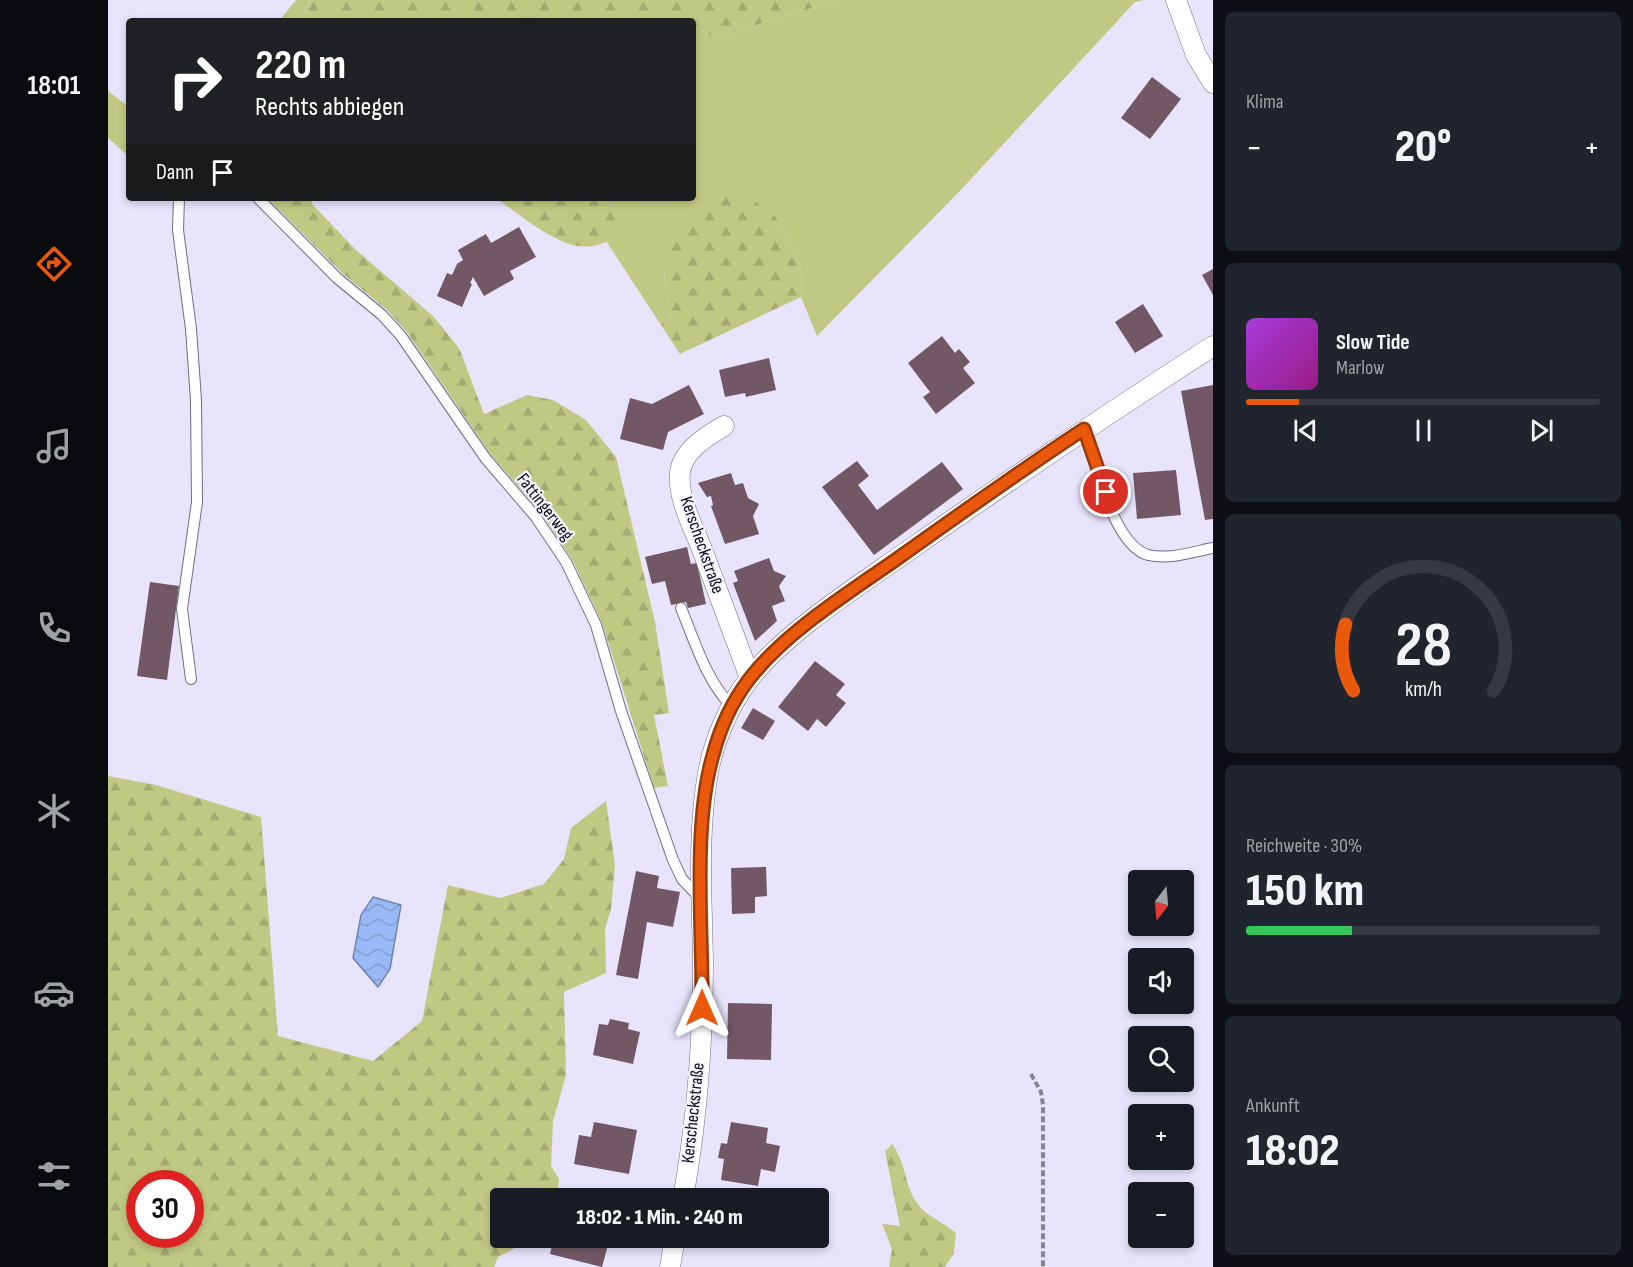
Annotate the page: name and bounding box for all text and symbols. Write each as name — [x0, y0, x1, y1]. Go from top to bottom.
text: 220 m — [255, 40, 346, 91]
icon: right — [156, 42, 234, 120]
text: 18:01 — [28, 70, 80, 102]
text: Klima — [1246, 90, 1284, 114]
text: Rechts abbiegen — [255, 91, 404, 123]
text: 20° — [1395, 120, 1451, 175]
text: − — [1246, 128, 1262, 168]
text: + — [1584, 128, 1600, 168]
icon: arrive — [206, 156, 239, 189]
text: Dann — [156, 159, 194, 186]
icon: directions — [33, 243, 75, 285]
text: Slow Tide — [1336, 329, 1410, 356]
text: Marlow — [1336, 356, 1384, 380]
icon: previous — [1289, 414, 1322, 447]
icon: pause — [1407, 414, 1440, 447]
icon: next — [1525, 414, 1558, 447]
icon: music — [33, 425, 75, 467]
pin — [1080, 466, 1131, 517]
street label: Fattingerweg — [512, 469, 578, 545]
icon: arrive — [1089, 475, 1122, 508]
street label: Kerscheckstraße — [676, 494, 728, 596]
icon: phone — [33, 607, 75, 649]
text: 28 — [1395, 609, 1451, 684]
text: km/h — [1404, 677, 1442, 702]
icon: climate — [33, 790, 75, 832]
text: Reichweite · 30% — [1246, 834, 1362, 858]
text: 150 km — [1246, 864, 1364, 919]
north arrow — [1128, 870, 1194, 936]
map controls — [1128, 870, 1194, 1248]
button: sound — [1128, 948, 1194, 1014]
icon: car — [33, 972, 75, 1014]
position arrow — [670, 976, 734, 1040]
button: search — [1128, 1026, 1194, 1092]
street label: Kerscheckstraße — [677, 1062, 709, 1164]
text: Ankunft — [1246, 1094, 1300, 1118]
button: + — [1128, 1104, 1194, 1170]
text: 18:02 — [1246, 1124, 1340, 1179]
icon: filters — [33, 1155, 75, 1197]
speed limit sign: 30 — [126, 1170, 204, 1248]
button: − — [1128, 1182, 1194, 1248]
text: 18:02 · 1 Min. · 240 m — [576, 1204, 743, 1231]

